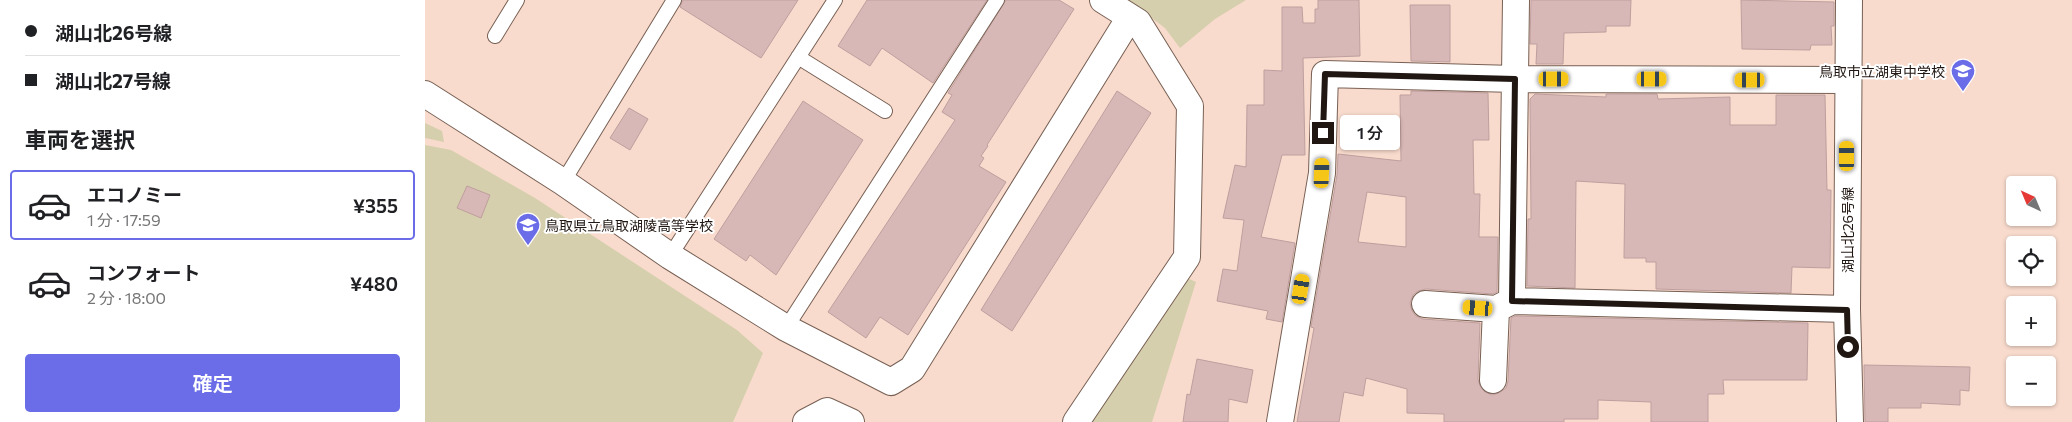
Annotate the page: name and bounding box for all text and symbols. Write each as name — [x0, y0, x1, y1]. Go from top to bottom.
text: 湖山北26号線 — [55, 21, 172, 44]
school or university icon: 鳥取市立湖東中学校 — [1950, 58, 1976, 92]
place label: 鳥取市立湖東中学校 — [1819, 63, 1945, 80]
text: 湖山北27号線 — [55, 69, 171, 92]
car — [1539, 72, 1569, 87]
car — [1637, 72, 1667, 87]
car — [1735, 73, 1765, 88]
callout: 1 分 — [1341, 116, 1401, 150]
route end — [1312, 122, 1334, 144]
text: 1 分 — [1357, 123, 1383, 142]
text: 車両を選択 — [25, 126, 135, 153]
car — [1839, 141, 1854, 171]
car — [1313, 158, 1330, 188]
north arrow — [2006, 176, 2056, 226]
map controls — [2006, 176, 2056, 406]
icon: car — [27, 183, 72, 228]
text: エコノミー — [87, 183, 182, 206]
street label: 湖山北26号線 — [1839, 187, 1856, 273]
text: ¥355 — [353, 194, 398, 217]
text: 1 分 · 17:59 — [87, 210, 161, 229]
school or university icon: 鳥取県立鳥取湖陵高等学校 — [515, 212, 541, 246]
place label: 鳥取県立鳥取湖陵高等学校 — [545, 217, 713, 234]
button: locate — [2006, 236, 2056, 286]
icon: car — [27, 261, 72, 306]
text: コンフォート — [87, 261, 200, 284]
text: ¥480 — [350, 272, 398, 295]
car — [1291, 273, 1310, 305]
text: 2 分 · 18:00 — [87, 288, 166, 307]
button: + — [2006, 296, 2056, 346]
car — [1462, 299, 1493, 317]
route start — [1837, 336, 1859, 358]
button: 確定 — [25, 354, 400, 412]
button: − — [2006, 356, 2056, 406]

